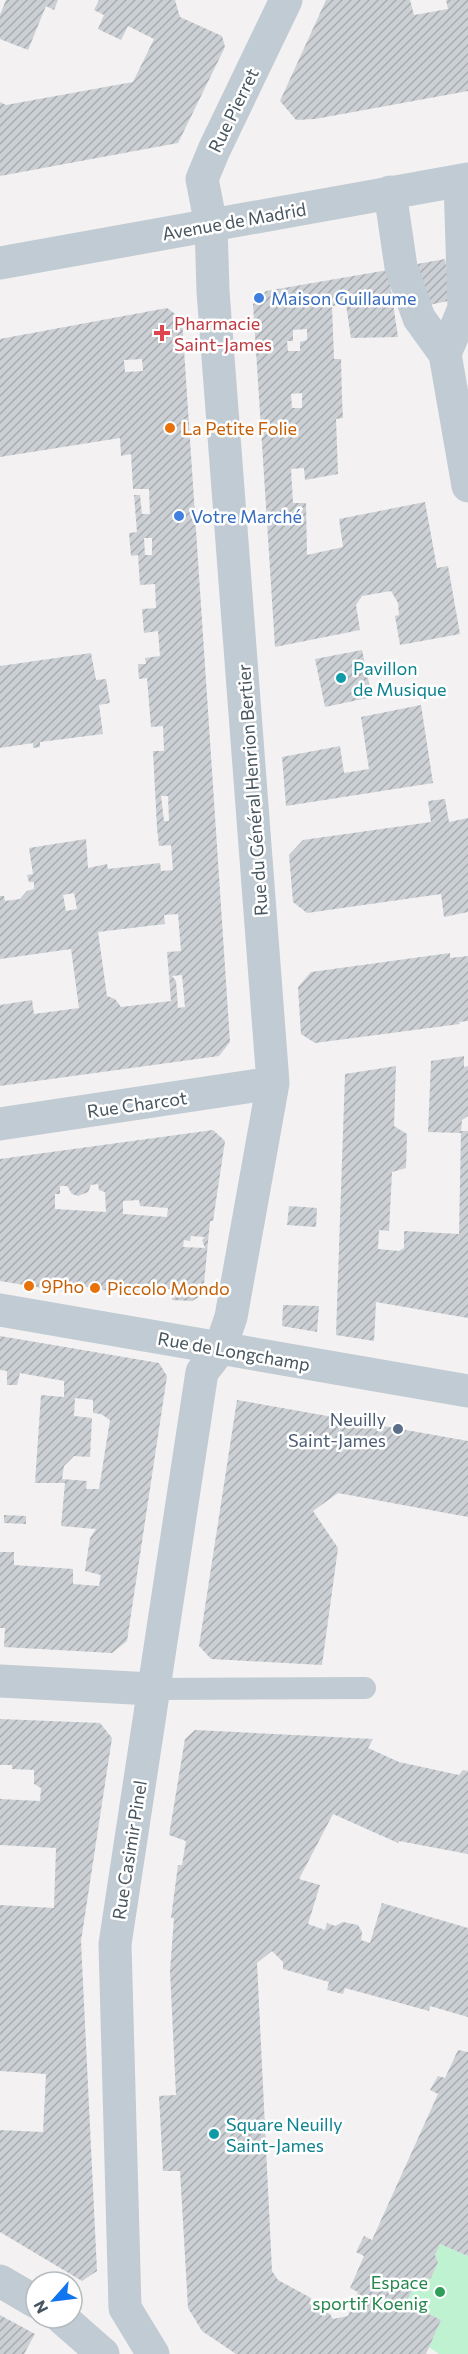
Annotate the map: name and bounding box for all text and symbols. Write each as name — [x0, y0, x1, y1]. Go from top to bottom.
street label: Rue Pierret — [203, 64, 263, 156]
street label: Avenue de Madrid — [160, 198, 308, 244]
place label: Maison Guillaume — [271, 287, 417, 309]
marker: Maison Guillaume — [252, 291, 266, 305]
place label: Pharmacie Saint-James — [174, 312, 272, 355]
marker: Pharmacie Saint-James — [155, 326, 169, 340]
place label: La Petite Folie — [182, 417, 297, 439]
marker: La Petite Folie — [163, 421, 177, 435]
place label: Votre Marché — [191, 505, 302, 527]
marker: Votre Marché — [172, 509, 186, 523]
place label: Pavillon de Musique — [353, 657, 446, 700]
street label: Rue du Général Henrion Bertier — [232, 663, 272, 917]
marker: Pavillon de Musique — [334, 671, 348, 685]
street label: Rue Charcot — [86, 1086, 188, 1122]
place label: 9Pho — [41, 1275, 84, 1297]
place label: Piccolo Mondo — [107, 1277, 230, 1299]
marker: 9Pho — [22, 1279, 36, 1293]
marker: Piccolo Mondo — [88, 1281, 102, 1295]
street label: Rue de Longchamp — [156, 1327, 312, 1375]
place label: Neuilly Saint-James — [288, 1408, 386, 1451]
marker: Neuilly Saint-James — [391, 1422, 405, 1436]
street label: Rue Casimir Pinel — [107, 1779, 151, 1921]
place label: Square Neuilly Saint-James — [226, 2113, 343, 2156]
marker: Square Neuilly Saint-James — [207, 2127, 221, 2141]
north arrow — [24, 2270, 84, 2330]
place label: Espace sportif Koenig — [312, 2271, 428, 2314]
marker: Espace sportif Koenig — [433, 2285, 447, 2299]
text: N — [29, 2298, 52, 2317]

